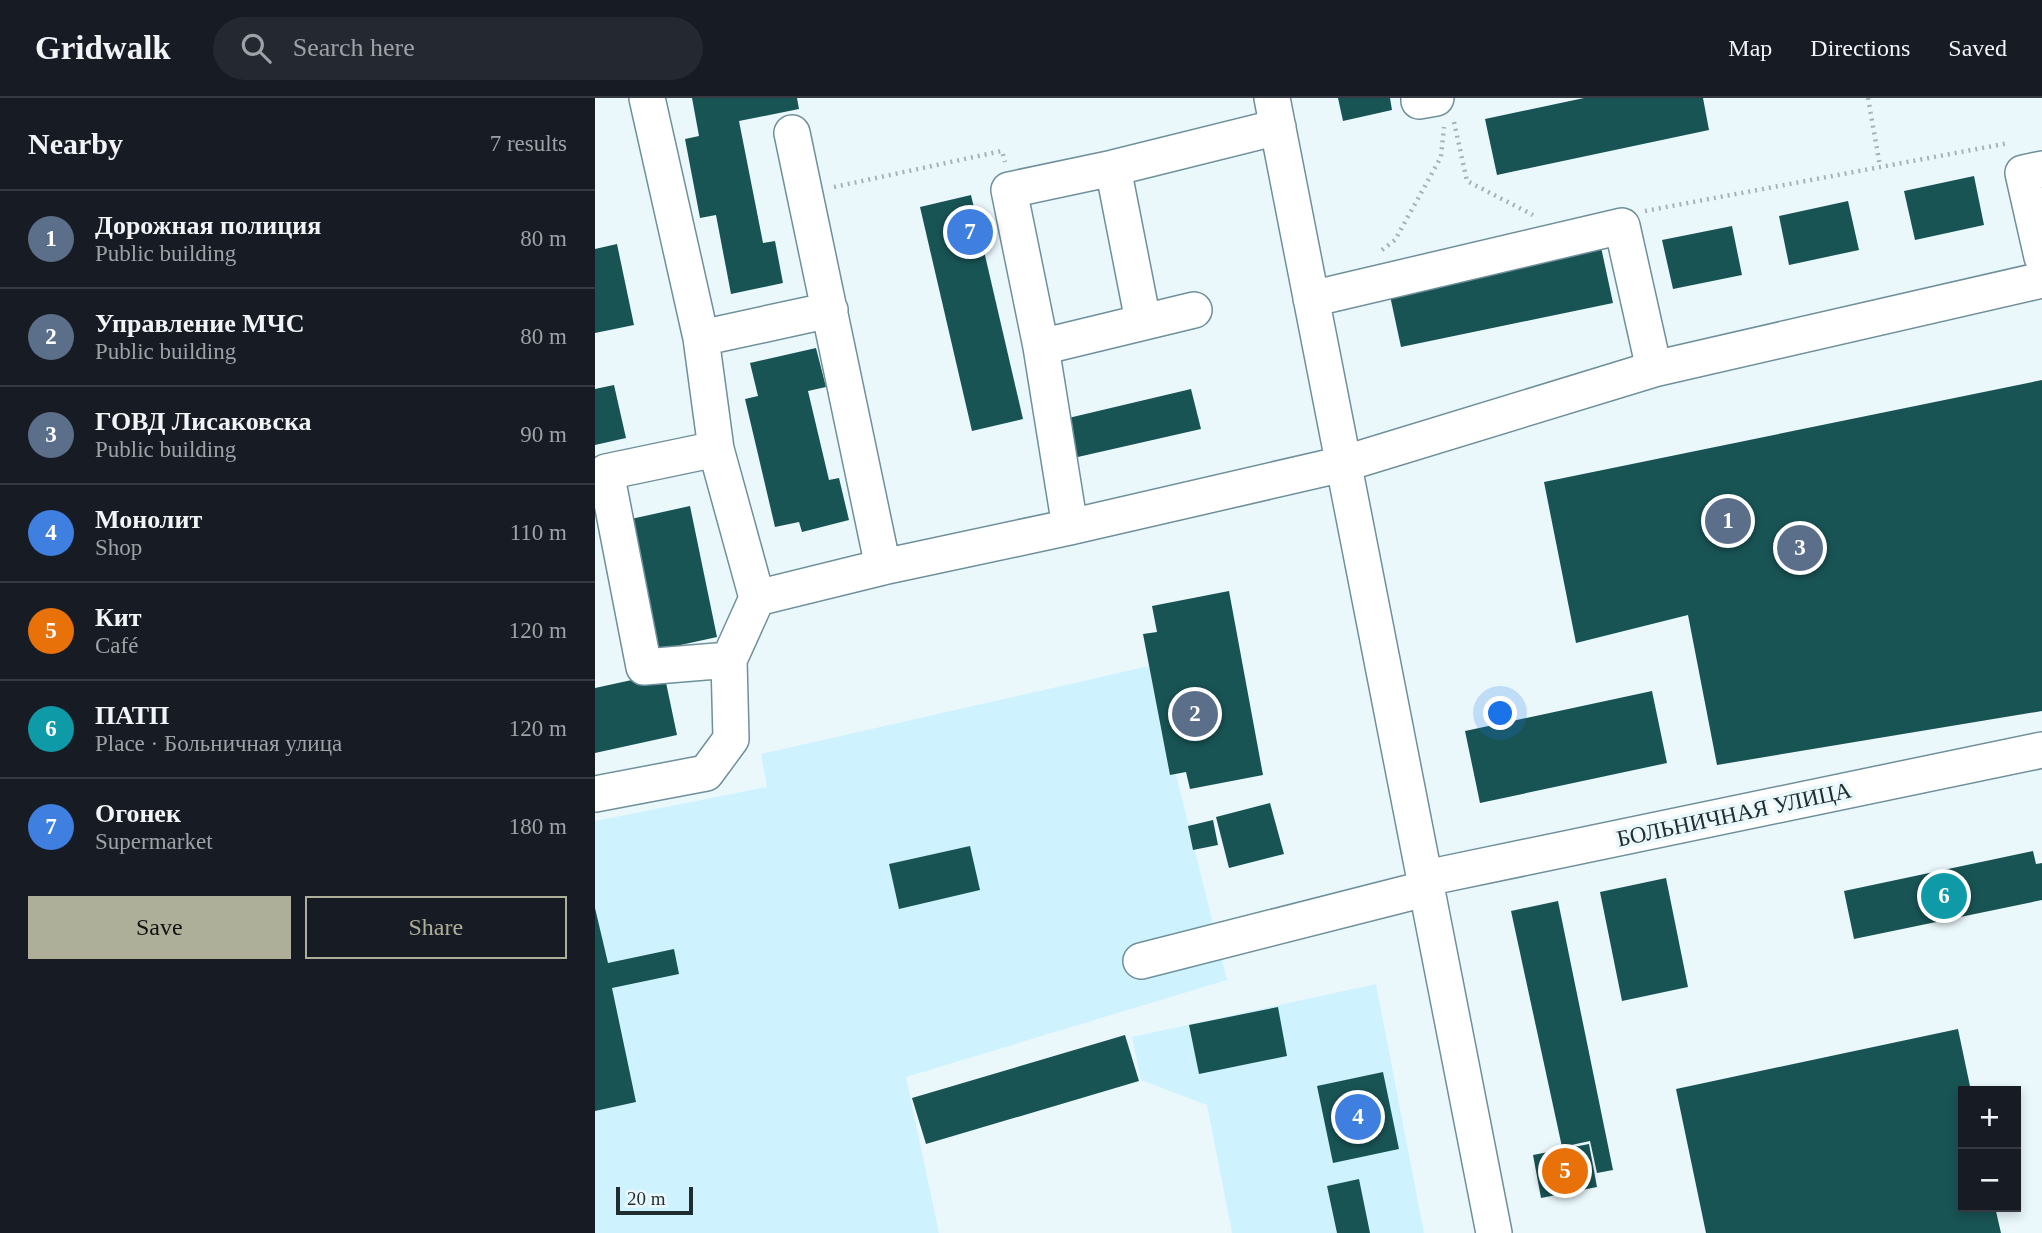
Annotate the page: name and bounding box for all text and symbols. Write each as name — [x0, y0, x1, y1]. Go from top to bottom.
search box — [213, 17, 703, 80]
icon: search — [237, 29, 275, 67]
text: Gridwalk — [35, 30, 171, 66]
text: Search here — [293, 33, 415, 62]
text: Map — [1728, 35, 1772, 61]
text: Directions — [1810, 35, 1910, 61]
text: Saved — [1948, 35, 2007, 61]
text: Nearby — [28, 127, 123, 160]
text: 7 results — [490, 131, 567, 156]
pin: 7 — [947, 206, 993, 258]
text: Дорожная полиция — [95, 211, 321, 240]
text: 1 — [45, 226, 57, 251]
text: 80 m — [520, 226, 567, 251]
text: Public building — [95, 241, 236, 266]
text: Управление МЧС — [95, 309, 305, 338]
text: 2 — [45, 324, 57, 349]
text: 80 m — [520, 324, 567, 349]
text: Public building — [95, 339, 236, 364]
text: ГОВД Лисаковска — [95, 407, 312, 436]
text: 3 — [45, 422, 57, 447]
text: 90 m — [520, 422, 567, 447]
text: Public building — [95, 437, 236, 462]
pin: 1 — [1705, 495, 1751, 547]
text: Монолит — [95, 505, 202, 534]
text: 4 — [45, 520, 57, 545]
text: 110 m — [510, 520, 567, 545]
pin: 3 — [1777, 522, 1823, 574]
text: Shop — [95, 535, 142, 560]
text: Кит — [95, 603, 142, 632]
text: 5 — [45, 618, 57, 643]
text: 120 m — [509, 618, 567, 643]
text: Café — [95, 633, 138, 658]
pin: 2 — [1172, 688, 1218, 740]
your location — [1483, 696, 1517, 730]
text: ПАТП — [95, 701, 169, 730]
text: 6 — [45, 716, 57, 741]
text: 120 m — [509, 716, 567, 741]
text: Place · Больничная улица — [95, 731, 342, 756]
street label: БОЛЬНИЧНАЯ УЛИЦА — [1615, 777, 1854, 852]
text: Огонек — [95, 799, 181, 828]
text: 7 — [45, 814, 57, 839]
text: 180 m — [509, 814, 567, 839]
text: Supermarket — [95, 829, 213, 854]
pin: 6 — [1921, 870, 1967, 922]
button: Save — [28, 896, 291, 959]
button: Share — [305, 896, 567, 959]
map controls — [1958, 1086, 2021, 1212]
button: + — [1958, 1086, 2021, 1149]
pin: 4 — [1335, 1091, 1381, 1143]
pin: 5 — [1542, 1145, 1588, 1197]
button: − — [1958, 1149, 2021, 1212]
scale bar — [616, 1184, 693, 1216]
text: 20 m — [627, 1188, 666, 1209]

